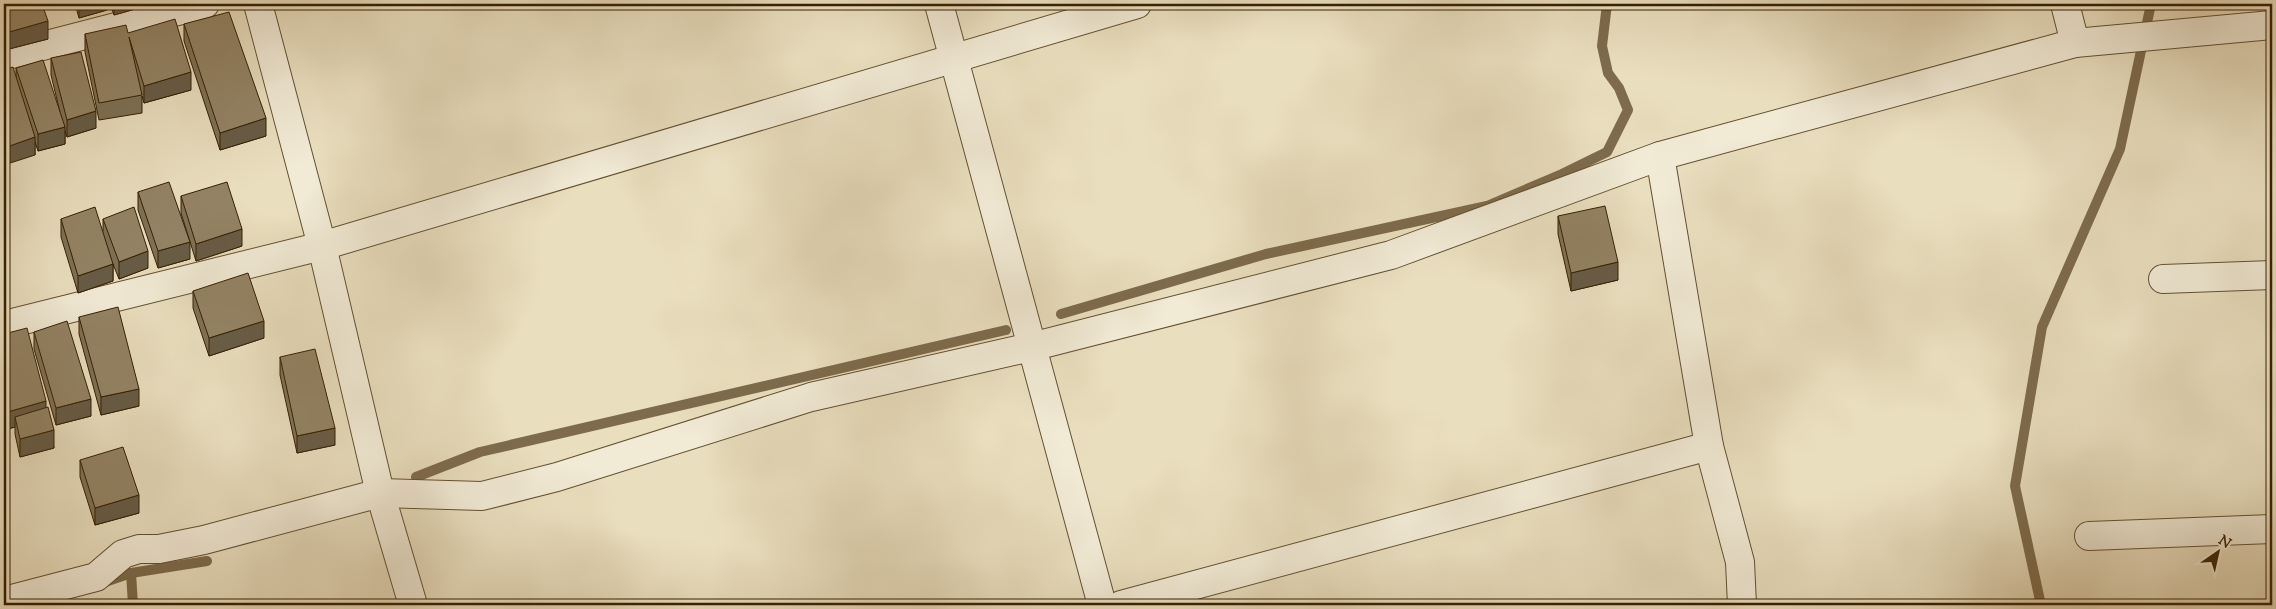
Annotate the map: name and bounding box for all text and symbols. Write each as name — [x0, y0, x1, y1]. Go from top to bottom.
north arrow — [2194, 526, 2244, 576]
text: N — [2214, 531, 2234, 554]

